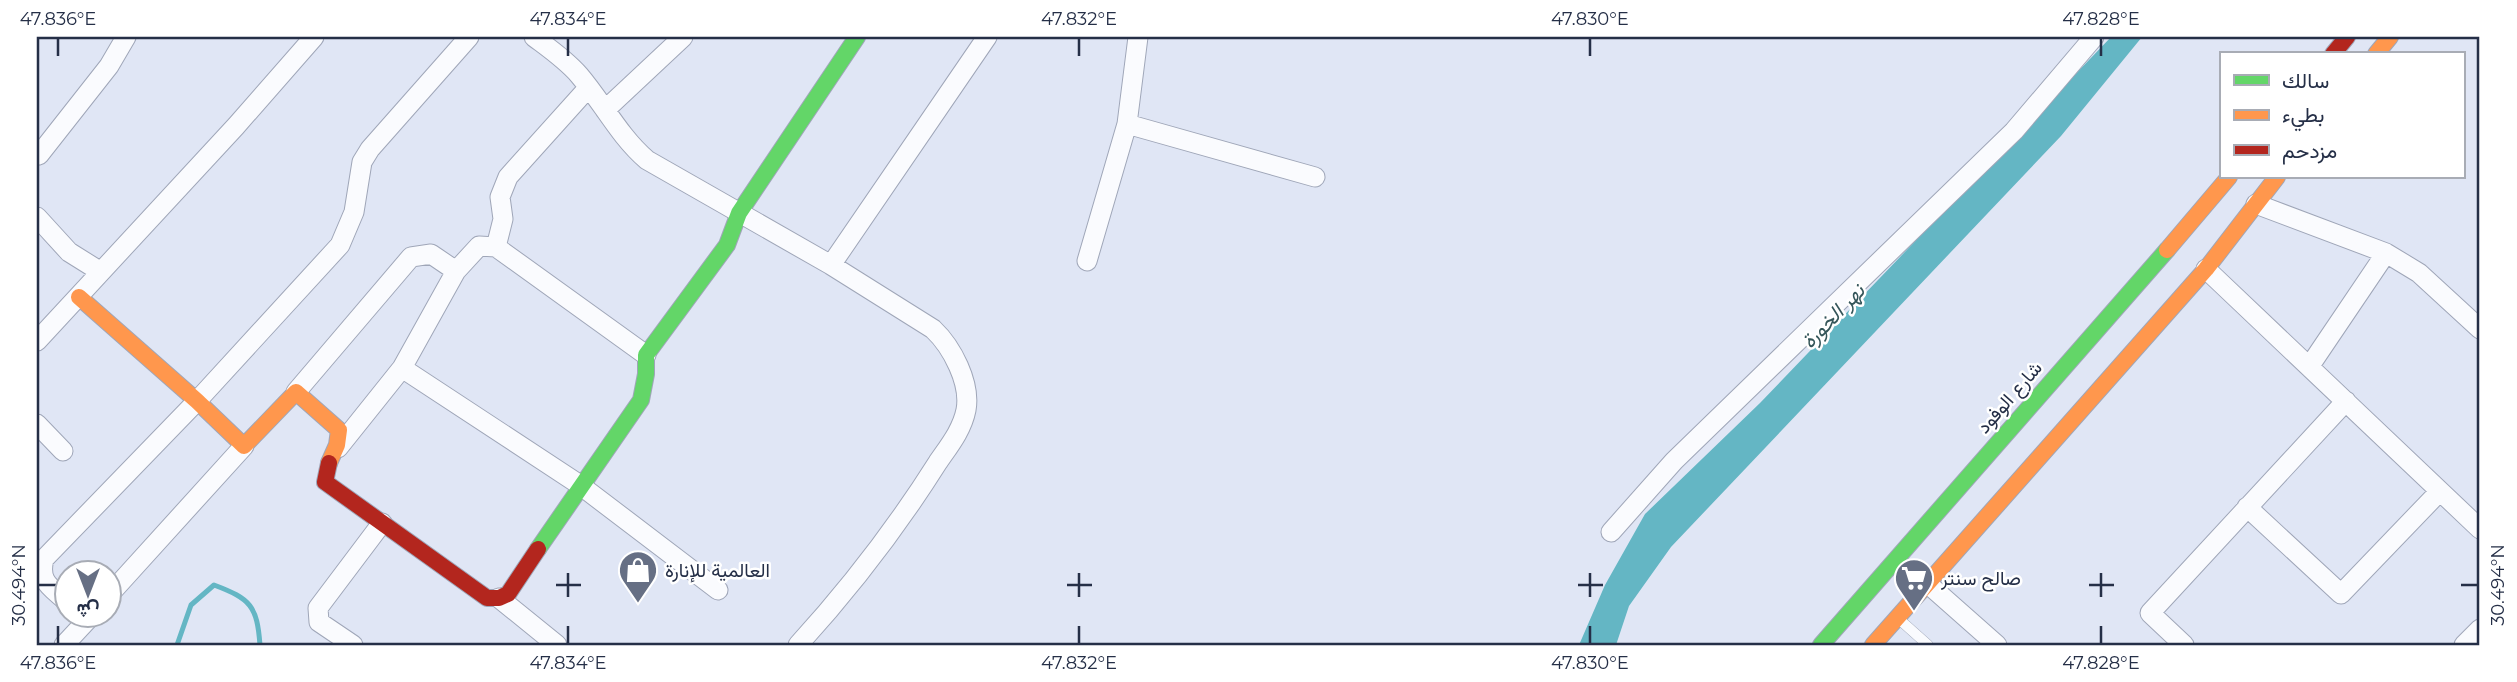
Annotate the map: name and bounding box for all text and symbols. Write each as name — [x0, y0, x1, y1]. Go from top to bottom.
text: 47.836°E — [20, 8, 96, 30]
text: 47.834°E — [529, 8, 607, 30]
text: 47.832°E — [1041, 8, 1117, 30]
text: 47.830°E — [1551, 8, 1629, 30]
text: 47.828°E — [2062, 8, 2140, 30]
legend — [2220, 52, 2464, 178]
text: سالك — [2282, 68, 2329, 93]
text: بطيء — [2282, 102, 2325, 132]
text: مزدحم — [2282, 138, 2337, 165]
water label: نهر الخورة — [1796, 277, 1871, 354]
street label: شارع الوفود — [1972, 357, 2048, 439]
text: 30.494°N — [8, 544, 30, 626]
text: 30.494°N — [2487, 544, 2509, 626]
shop icon: العالمية للإنارة — [617, 549, 659, 604]
supermarket icon: صالح سنتر — [1893, 557, 1935, 612]
place label: العالمية للإنارة — [665, 559, 770, 583]
north arrow — [52, 560, 122, 630]
place label: صالح سنتر — [1940, 567, 2021, 592]
text: ش — [76, 599, 99, 622]
text: 47.836°E — [20, 652, 96, 674]
text: 47.834°E — [529, 652, 607, 674]
text: 47.832°E — [1041, 652, 1117, 674]
text: 47.830°E — [1551, 652, 1629, 674]
text: 47.828°E — [2062, 652, 2140, 674]

